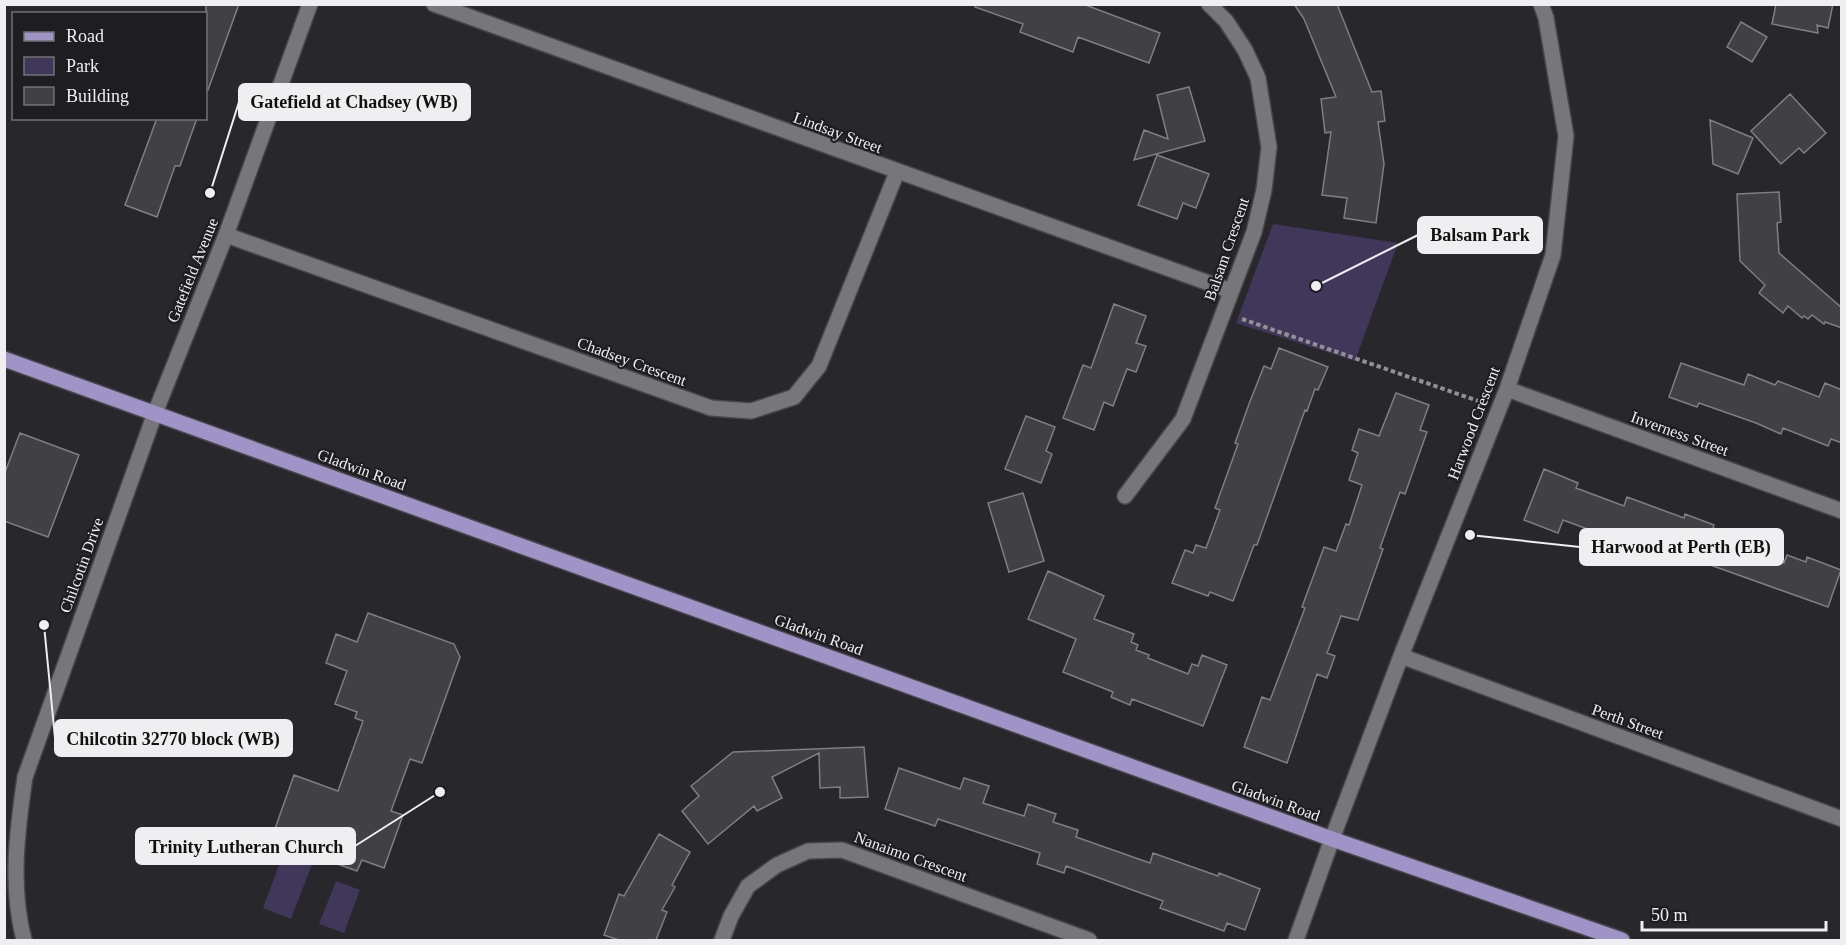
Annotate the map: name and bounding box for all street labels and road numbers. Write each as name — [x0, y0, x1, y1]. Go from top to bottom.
street label: Lindsay Street — [791, 109, 885, 157]
street label: Balsam Crescent — [1201, 195, 1252, 303]
street label: Gatefield Avenue — [164, 215, 221, 325]
street label: Chadsey Crescent — [575, 334, 689, 390]
street label: Harwood Crescent — [1444, 364, 1503, 482]
street label: Inverness Street — [1629, 408, 1731, 459]
street label: Gladwin Road — [315, 446, 408, 493]
street label: Chilcotin Drive — [56, 515, 107, 615]
street label: Gladwin Road — [772, 611, 865, 658]
street label: Perth Street — [1590, 701, 1667, 742]
street label: Gladwin Road — [1229, 777, 1322, 824]
street label: Nanaimo Crescent — [852, 828, 970, 885]

